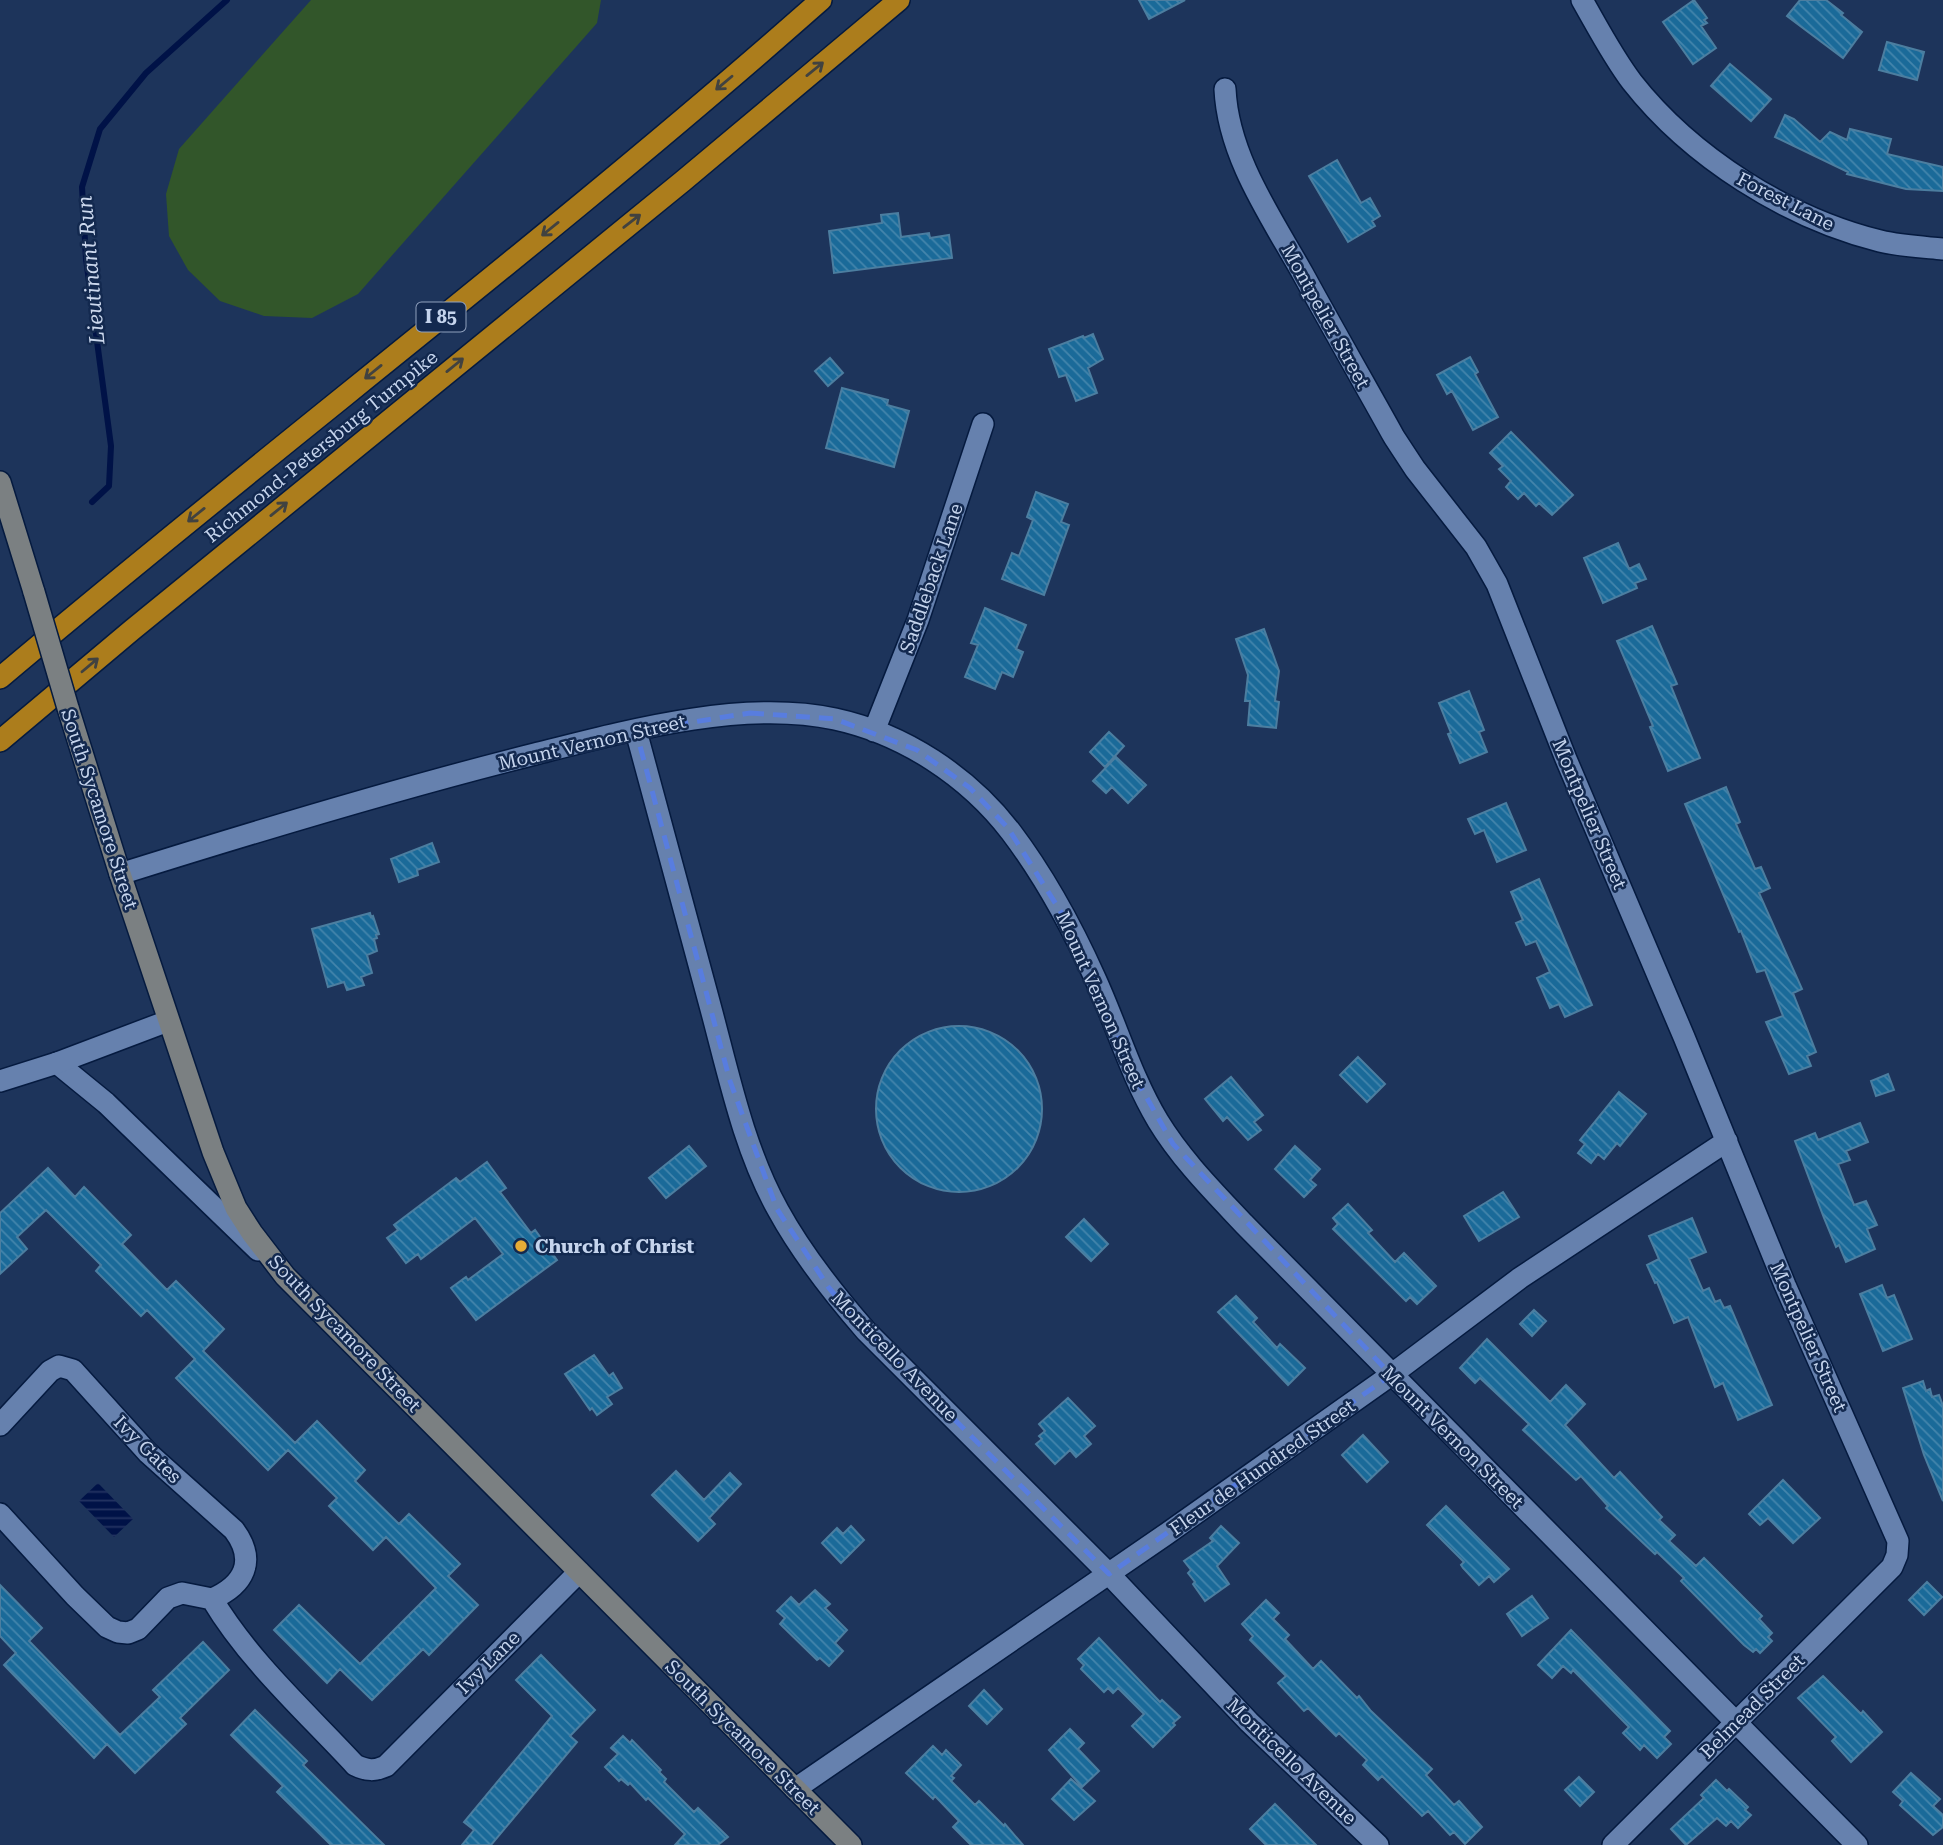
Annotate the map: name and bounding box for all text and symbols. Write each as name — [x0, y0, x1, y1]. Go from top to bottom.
one-way arrow — [806, 61, 824, 77]
one-way arrow — [716, 75, 734, 91]
street label: Forest Lane — [1733, 167, 1838, 236]
water label: Lieutinant Run — [73, 195, 110, 346]
one-way arrow — [622, 214, 640, 229]
one-way arrow — [541, 221, 559, 236]
street label: Montpelier Street — [1276, 240, 1375, 392]
road number: I 85 — [416, 302, 466, 332]
street label: Richmond-Petersburg Turnpike — [200, 345, 442, 547]
one-way arrow — [446, 357, 464, 373]
one-way arrow — [364, 364, 383, 379]
street label: Saddleback Lane — [895, 500, 968, 656]
one-way arrow — [270, 501, 288, 517]
one-way arrow — [188, 507, 206, 523]
one-way arrow — [80, 657, 98, 673]
street label: South Sycamore Street — [56, 706, 143, 912]
street label: Mount Vernon Street — [496, 710, 688, 775]
street label: Montpelier Street — [1547, 736, 1632, 893]
street label: Mount Vernon Street — [1051, 908, 1150, 1092]
place label: Church of Christ — [535, 1235, 695, 1258]
marker: Church of Christ — [513, 1238, 529, 1254]
street label: South Sycamore Street — [264, 1250, 426, 1417]
street label: Montpelier Street — [1765, 1259, 1852, 1415]
street label: Monticello Avenue — [827, 1286, 963, 1426]
street label: Mount Vernon Street — [1377, 1361, 1529, 1513]
street label: Fleur de Hundred Street — [1165, 1395, 1360, 1540]
street label: Ivy Gates — [109, 1411, 186, 1488]
street label: Ivy Lane — [452, 1626, 525, 1699]
street label: Belmead Street — [1695, 1649, 1809, 1763]
street label: South Sycamore Street — [660, 1655, 825, 1820]
street label: Monticello Avenue — [1222, 1693, 1362, 1829]

